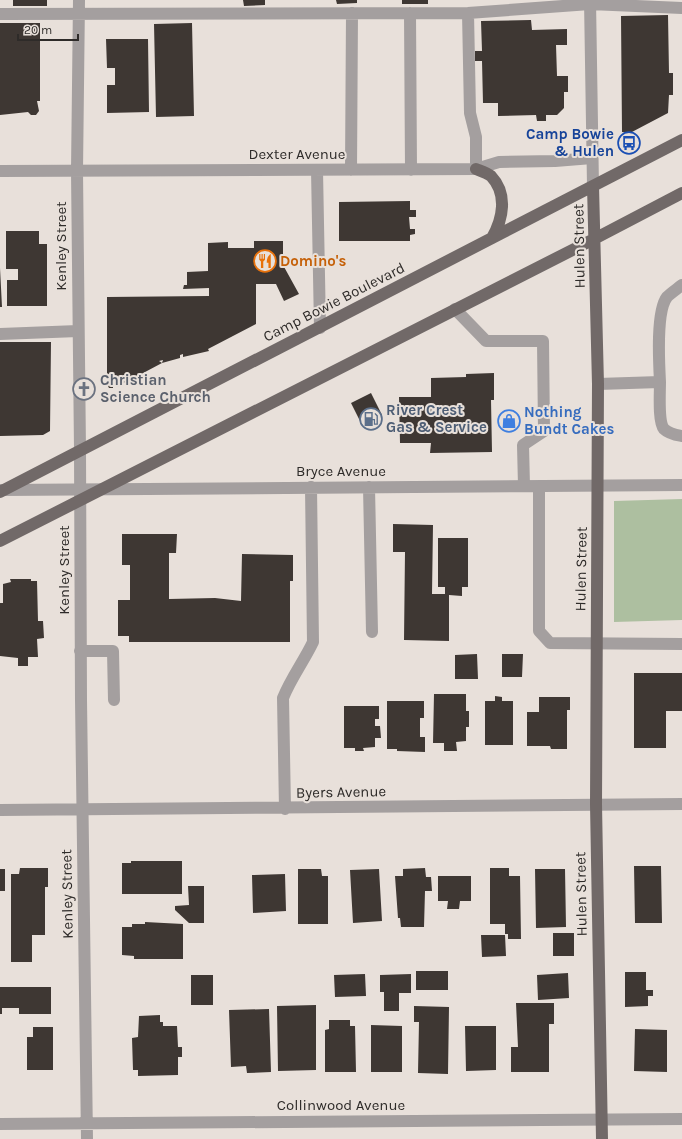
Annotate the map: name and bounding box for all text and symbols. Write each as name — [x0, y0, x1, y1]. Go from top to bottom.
scale bar — [18, 16, 78, 42]
text: 20 m — [24, 23, 52, 37]
place label: Camp Bowie & Hulen — [526, 125, 614, 160]
bus stop icon: Camp Bowie & Hulen — [616, 130, 642, 156]
street label: Dexter Avenue — [249, 145, 345, 163]
street label: Kenley Street — [52, 201, 70, 291]
street label: Hulen Street — [569, 203, 589, 289]
restaurant icon: Domino's — [252, 248, 278, 274]
place label: Domino's — [280, 252, 346, 270]
street label: Camp Bowie Boulevard — [260, 258, 408, 346]
place label: Christian Science Church — [100, 371, 211, 406]
church icon: Christian Science Church — [71, 376, 97, 402]
place label: River Crest Gas & Service — [386, 401, 487, 436]
place label: Nothing Bundt Cakes — [524, 403, 614, 438]
fuel station icon: River Crest Gas & Service — [358, 406, 384, 432]
shop icon: Nothing Bundt Cakes — [496, 408, 522, 434]
street label: Bryce Avenue — [296, 462, 386, 480]
street label: Kenley Street — [55, 525, 73, 615]
street label: Hulen Street — [571, 526, 591, 612]
street label: Byers Avenue — [296, 782, 386, 802]
street label: Kenley Street — [57, 849, 77, 939]
street label: Hulen Street — [571, 851, 591, 937]
street label: Collinwood Avenue — [277, 1096, 405, 1114]

